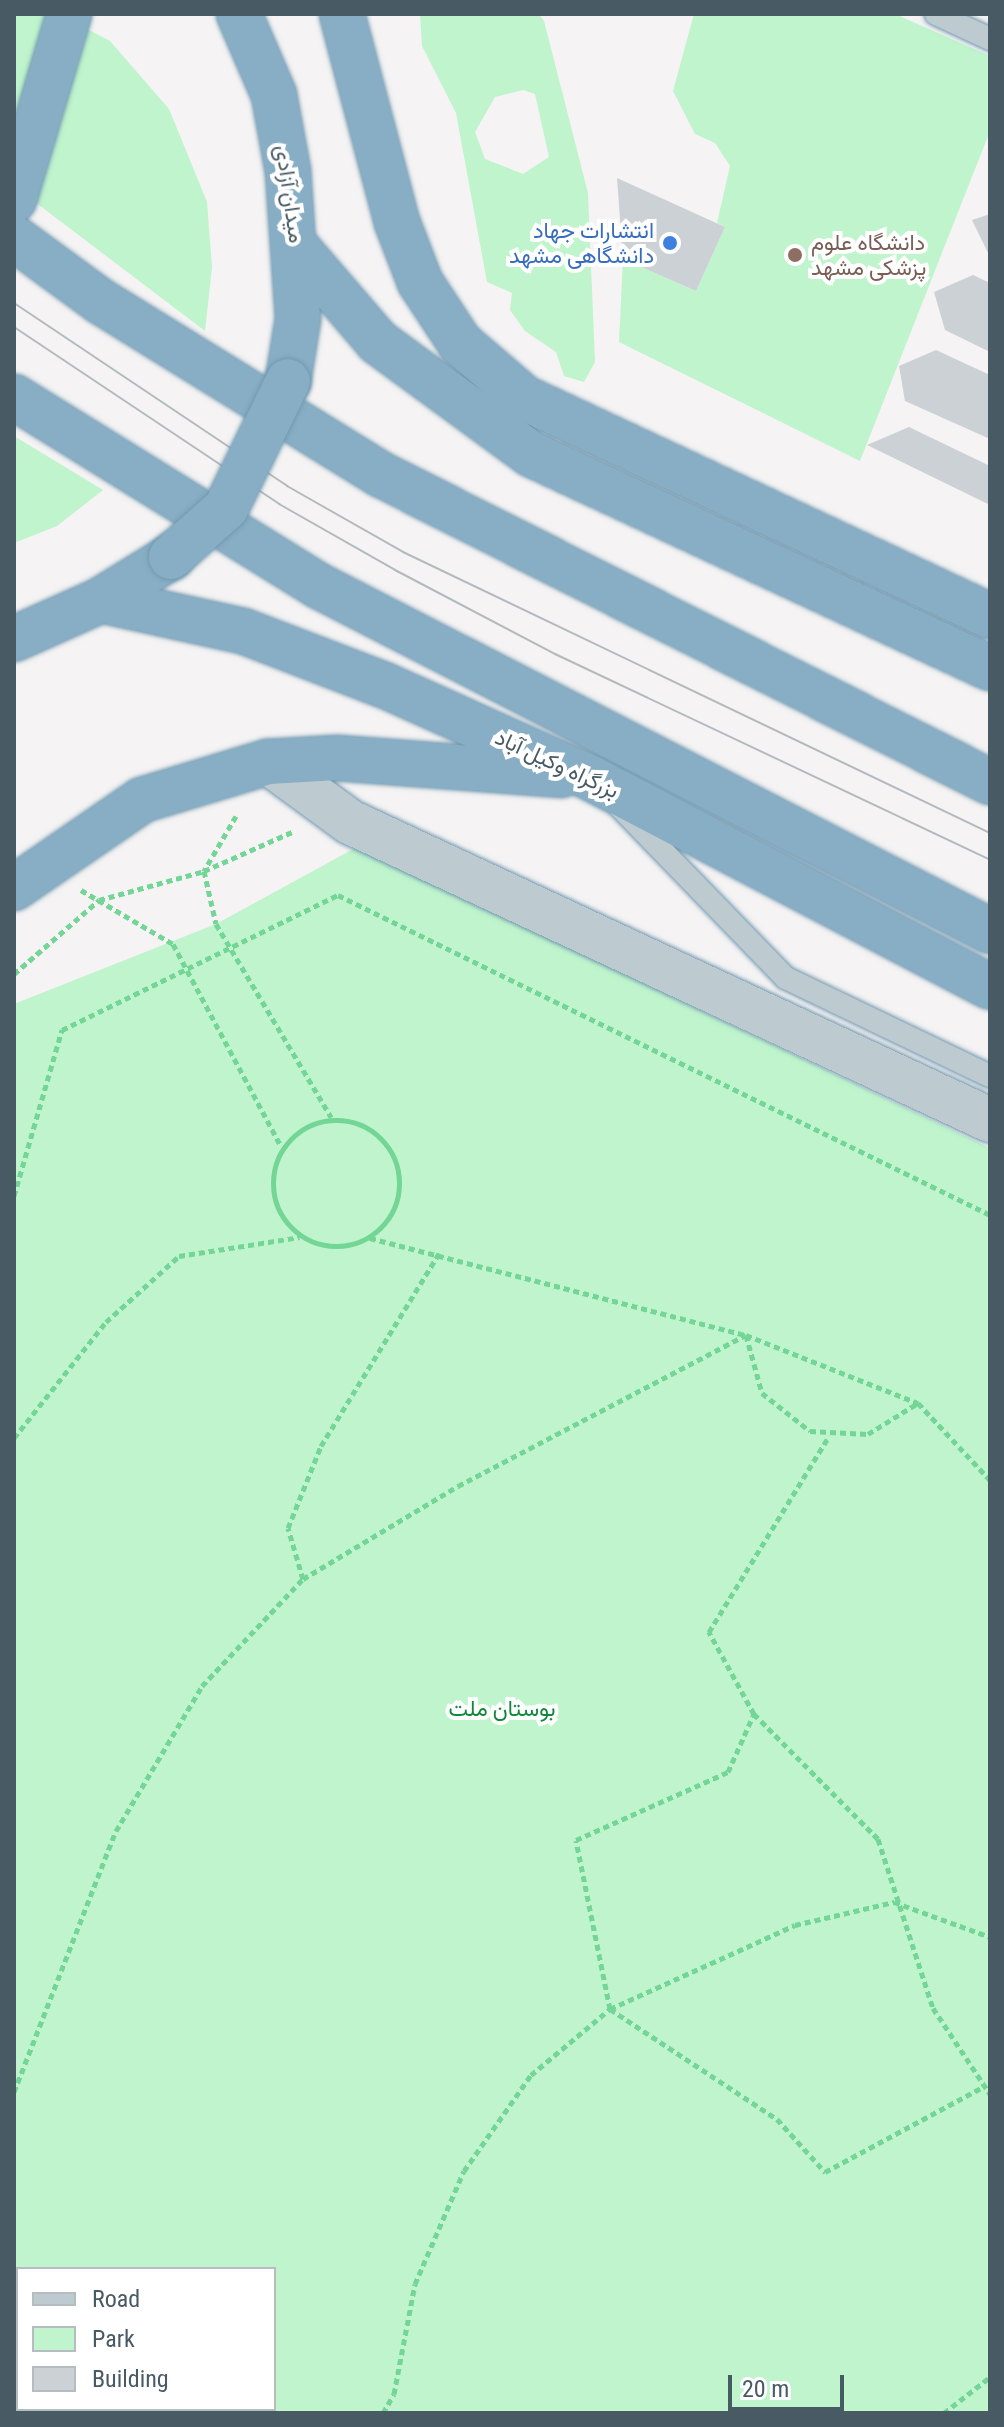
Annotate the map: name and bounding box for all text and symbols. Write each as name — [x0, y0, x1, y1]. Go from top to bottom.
street label: میدان آزادی — [270, 143, 310, 245]
place label: انتشارات جهاد دانشگاهی مشهد — [509, 217, 654, 268]
place label: دانشگاه علوم پزشکی مشهد — [811, 229, 926, 280]
marker: انتشارات جهاد دانشگاهی مشهد — [661, 234, 679, 252]
marker: دانشگاه علوم پزشکی مشهد — [786, 246, 804, 264]
street label: بزرگراه وکیل آباد — [491, 724, 623, 804]
park label: بوستان ملت — [449, 1696, 555, 1722]
legend — [16, 2267, 276, 2411]
text: Road — [92, 2285, 140, 2313]
text: Park — [92, 2325, 135, 2353]
scale bar — [732, 2359, 848, 2409]
text: Building — [92, 2365, 169, 2393]
text: 20 m — [742, 2375, 789, 2403]

